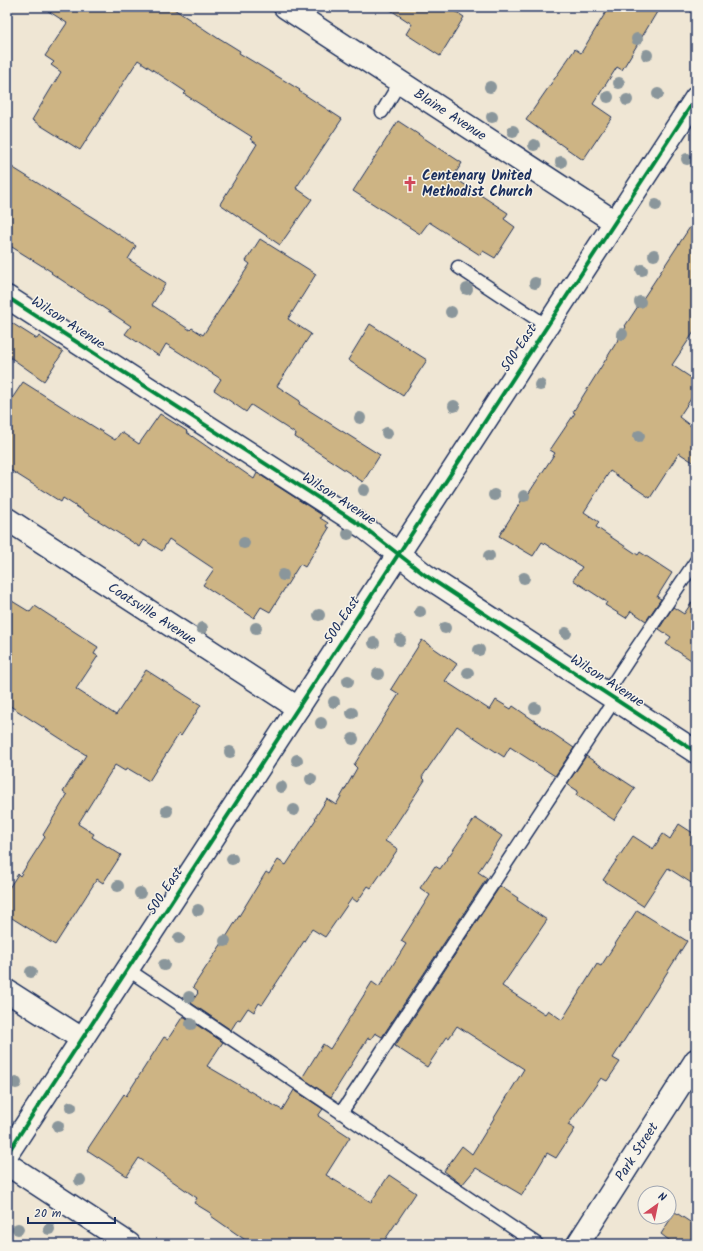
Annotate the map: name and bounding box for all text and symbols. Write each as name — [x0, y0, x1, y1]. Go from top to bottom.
street label: Blaine Avenue — [409, 83, 491, 147]
place label: Centenary United Methodist Church — [422, 165, 533, 203]
church icon: Centenary United Methodist Church — [401, 175, 419, 193]
street label: Wilson Avenue — [27, 291, 110, 356]
street label: 500 East — [495, 319, 543, 376]
street label: Wilson Avenue — [298, 467, 381, 532]
street label: Coatsville Avenue — [103, 577, 201, 651]
street label: 500 East — [318, 591, 366, 648]
street label: Wilson Avenue — [566, 649, 649, 714]
street label: 500 East — [141, 862, 189, 919]
street label: Park Street — [610, 1118, 665, 1186]
north arrow — [637, 1185, 677, 1225]
text: N — [654, 1188, 670, 1207]
scale bar — [28, 1199, 115, 1225]
text: 20 m — [34, 1204, 62, 1223]

